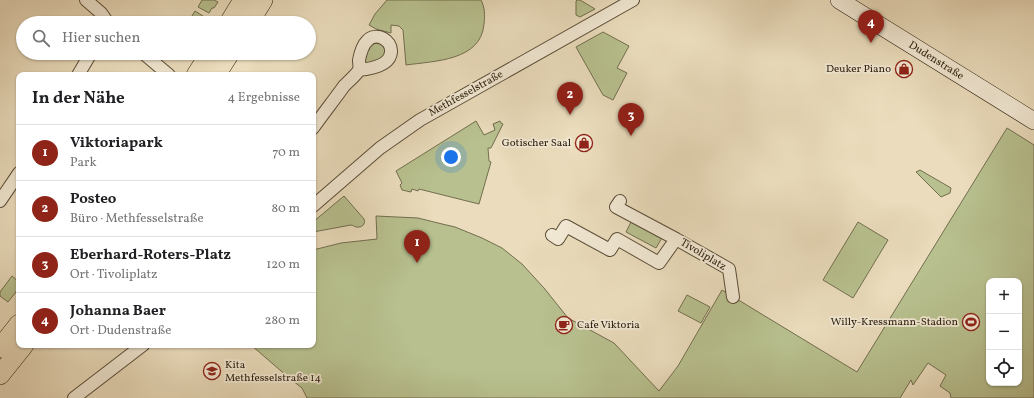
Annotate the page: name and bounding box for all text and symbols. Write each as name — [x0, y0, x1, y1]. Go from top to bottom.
pin: 4 — [858, 10, 884, 43]
search box — [16, 16, 316, 60]
icon: search — [30, 27, 52, 49]
text: Hier suchen — [62, 28, 140, 49]
street label: Dudenstraße — [905, 38, 967, 84]
shop icon: Deuker Piano — [894, 59, 914, 79]
place label: Deuker Piano — [826, 62, 891, 77]
street label: Methfesselstraße — [426, 67, 506, 121]
pin: 2 — [557, 82, 583, 115]
text: In der Nähe — [32, 87, 125, 110]
text: 4 Ergebnisse — [227, 89, 300, 107]
pin: 3 — [618, 103, 644, 136]
text: Viktoriapark — [70, 133, 163, 154]
shop icon: Gotischer Saal — [574, 133, 594, 153]
place label: Gotischer Saal — [502, 136, 571, 151]
text: 1 — [42, 144, 48, 162]
text: 70 m — [272, 144, 300, 162]
your location — [441, 147, 461, 167]
text: Park — [70, 154, 97, 172]
text: Posteo — [70, 189, 116, 210]
text: 2 — [42, 200, 48, 218]
text: 80 m — [271, 200, 300, 218]
text: Büro · Methfesselstraße — [70, 210, 204, 228]
pin: 1 — [404, 230, 430, 263]
street label: Tivoliplatz — [677, 235, 729, 275]
text: Eberhard-Roters-Platz — [70, 245, 231, 266]
text: 3 — [42, 256, 48, 274]
text: 120 m — [266, 256, 300, 274]
text: Ort · Tivoliplatz — [70, 266, 158, 284]
map controls — [986, 278, 1022, 386]
button: + — [986, 278, 1022, 314]
text: Johanna Baer — [70, 301, 166, 322]
text: 4 — [41, 312, 49, 330]
text: 280 m — [264, 312, 300, 330]
sports icon: Willy-Kressmann-Stadion — [961, 312, 981, 332]
button: − — [986, 314, 1022, 350]
cafe icon: Cafe Viktoria — [554, 315, 574, 335]
place label: Willy-Kressmann-Stadion — [831, 315, 958, 330]
place label: Cafe Viktoria — [577, 318, 640, 333]
text: Ort · Dudenstraße — [70, 322, 171, 340]
button: locate — [986, 350, 1022, 386]
place label: Kita Methfesselstraße 14 — [225, 358, 321, 386]
school or university icon: Kita Methfesselstraße 14 — [202, 361, 222, 381]

